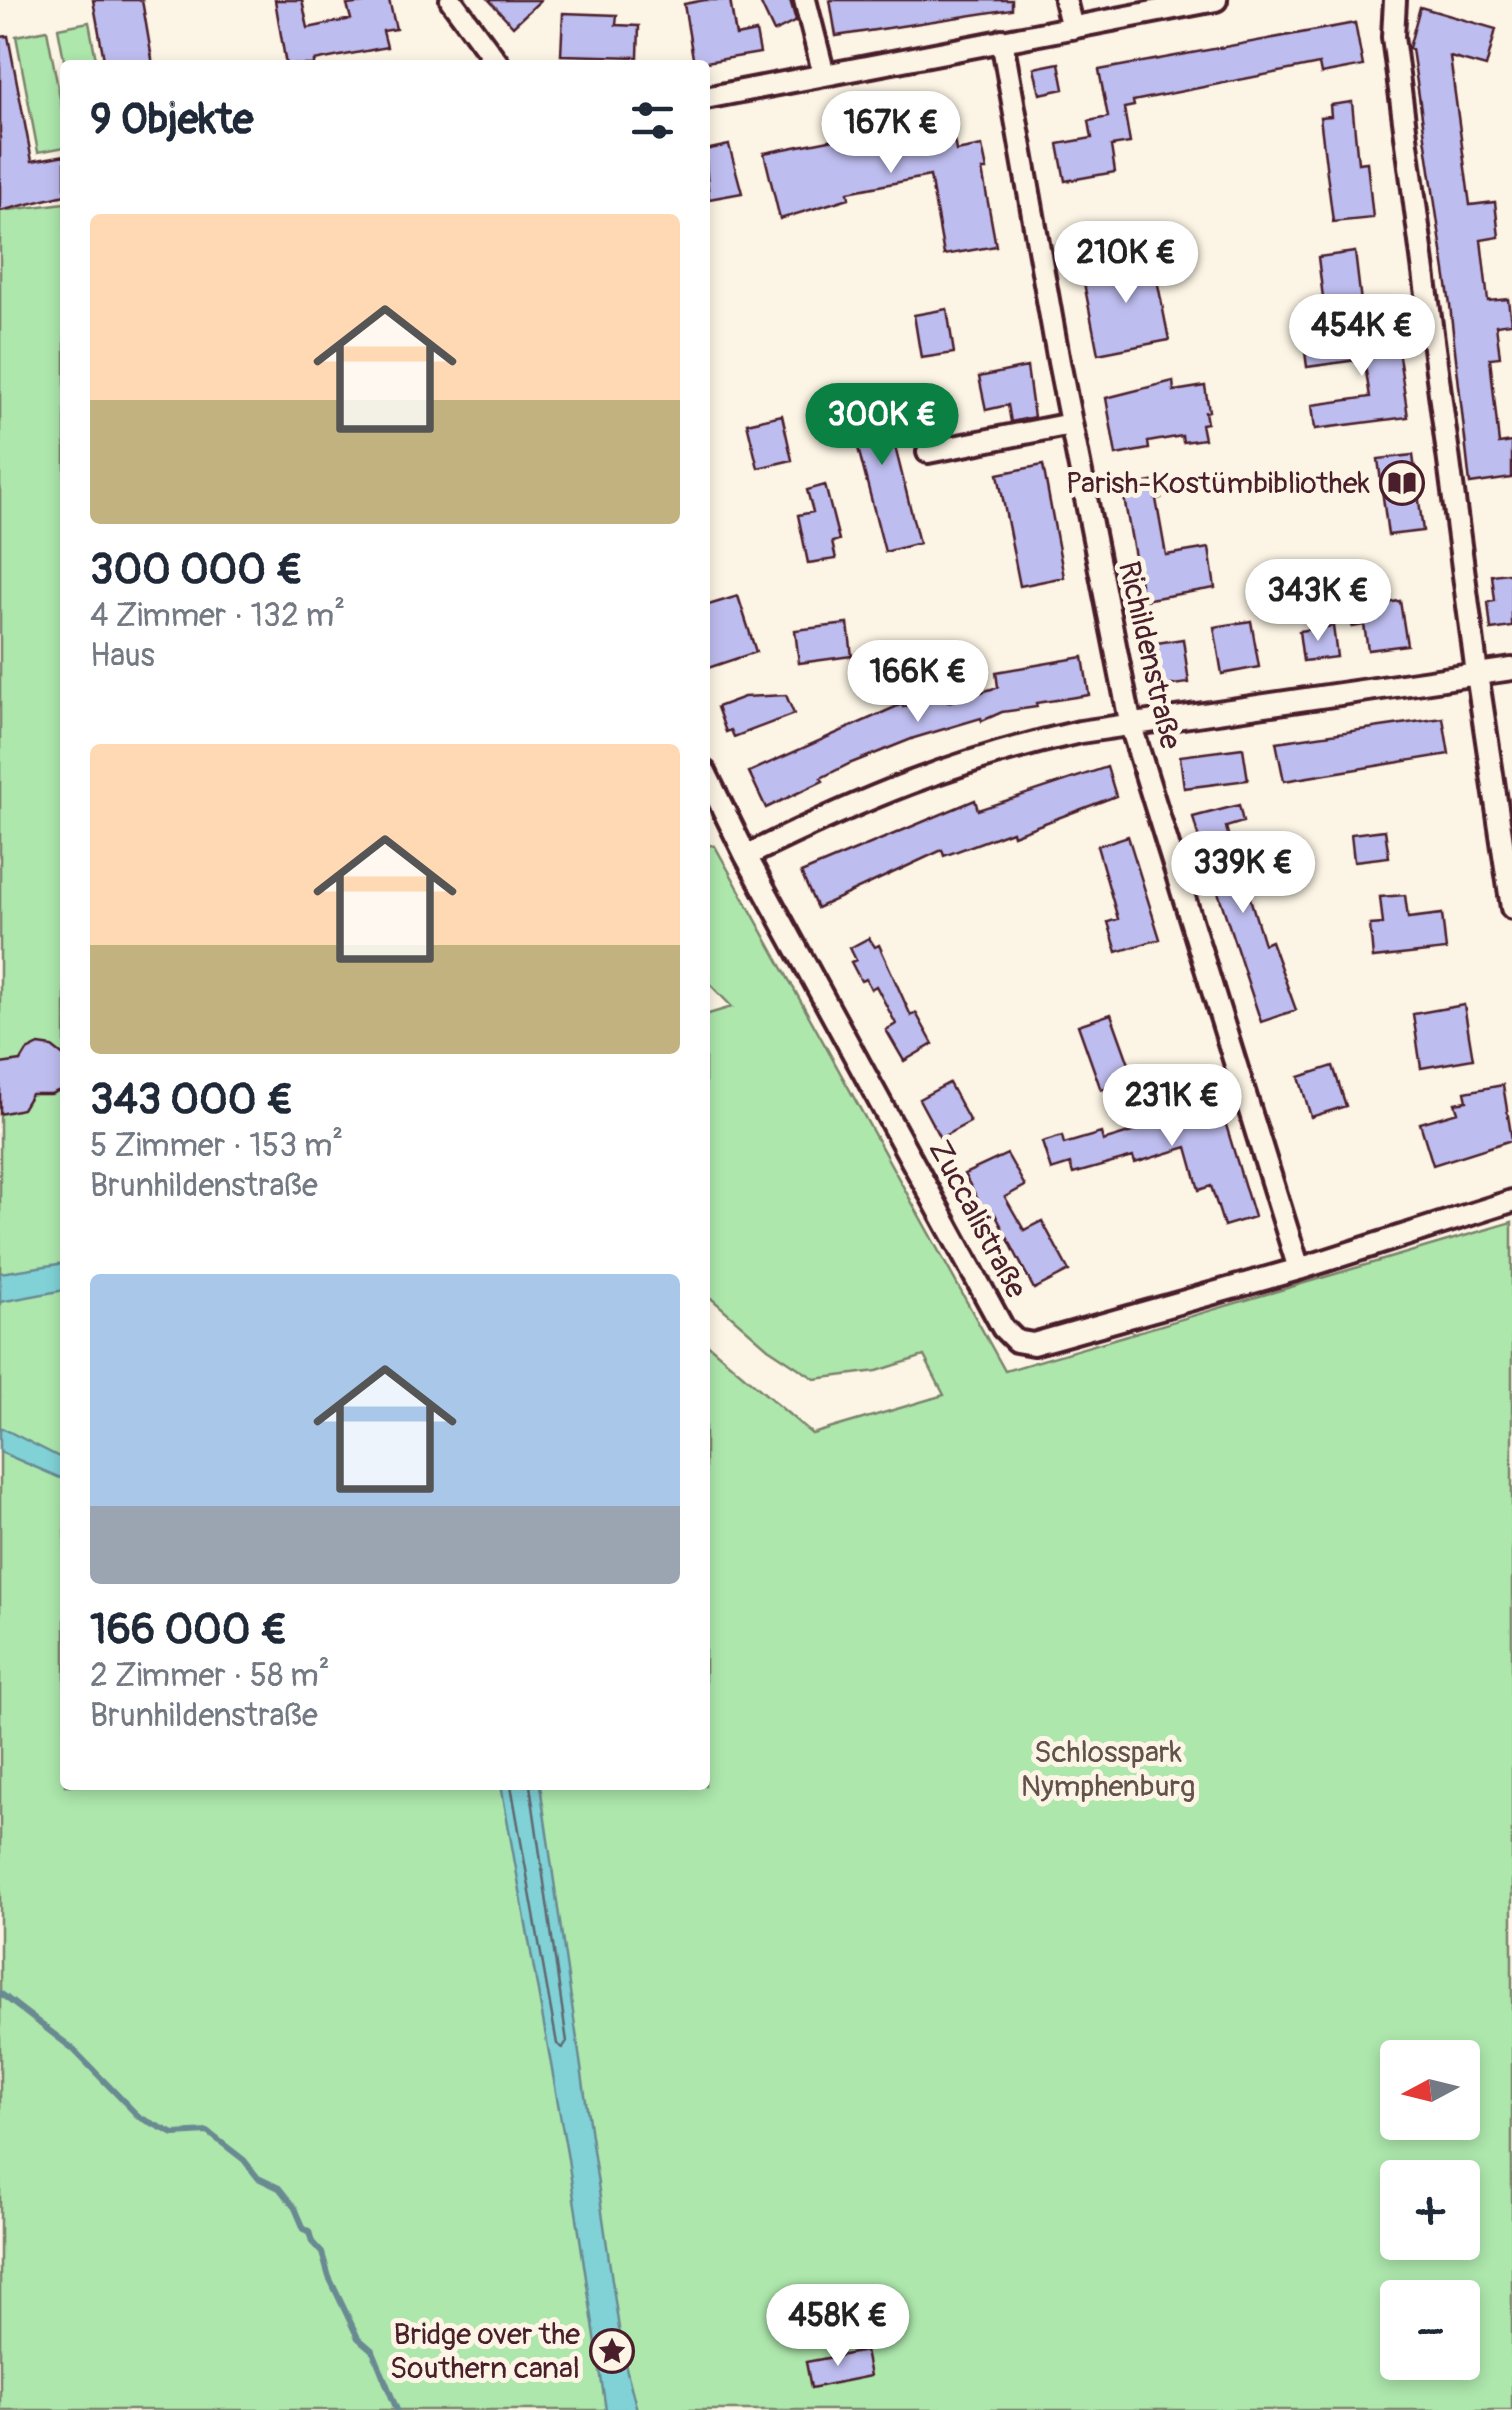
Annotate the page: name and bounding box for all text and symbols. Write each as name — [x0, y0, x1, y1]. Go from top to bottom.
pin: 167K € — [810, 91, 972, 176]
icon: filters — [625, 93, 680, 148]
text: 9 Objekte — [90, 94, 254, 146]
text: 167K € — [843, 103, 939, 143]
pin: 210K € — [1045, 221, 1207, 306]
text: 210K € — [1076, 233, 1176, 273]
icon: home — [295, 279, 475, 459]
pin: 454K € — [1281, 294, 1443, 379]
text: 454K € — [1311, 306, 1413, 346]
pin: 300K € — [801, 383, 963, 468]
text: 300K € — [828, 395, 936, 435]
library icon: Parish-Kostümbibliothek — [1379, 460, 1425, 506]
place label: Parish-Kostümbibliothek — [1066, 465, 1370, 502]
text: 300 000 € — [90, 544, 303, 596]
street label: Richildenstraße — [1110, 558, 1189, 753]
pin: 343K € — [1237, 559, 1399, 644]
text: 343K € — [1267, 571, 1369, 611]
text: 4 Zimmer · 132 m² — [90, 596, 345, 636]
text: Haus — [90, 636, 155, 676]
pin: 166K € — [837, 640, 999, 725]
text: 166K € — [869, 652, 967, 692]
icon: home — [295, 809, 475, 989]
pin: 339K € — [1162, 831, 1324, 916]
text: 339K € — [1193, 843, 1293, 883]
pin: 231K € — [1091, 1064, 1253, 1149]
text: 343 000 € — [90, 1074, 293, 1126]
text: 231K € — [1125, 1076, 1219, 1116]
text: 5 Zimmer · 153 m² — [90, 1126, 343, 1166]
street label: Zuccalistraße — [920, 1134, 1035, 1305]
text: Brunhildenstraße — [90, 1166, 318, 1206]
icon: home — [295, 1339, 475, 1519]
text: 166 000 € — [90, 1604, 287, 1656]
text: 2 Zimmer · 58 m² — [90, 1656, 330, 1696]
text: Brunhildenstraße — [90, 1696, 318, 1736]
park label: Schlosspark Nymphenburg — [1021, 1734, 1195, 1805]
north arrow — [1380, 2040, 1480, 2140]
map controls — [1380, 2040, 1480, 2380]
button: + — [1380, 2160, 1480, 2260]
button: − — [1380, 2280, 1480, 2380]
pin: 458K € — [757, 2284, 919, 2369]
text: 458K € — [788, 2296, 888, 2336]
place label: Bridge over the Southern canal — [390, 2316, 580, 2387]
place icon: Bridge over the Southern canal — [589, 2328, 635, 2374]

